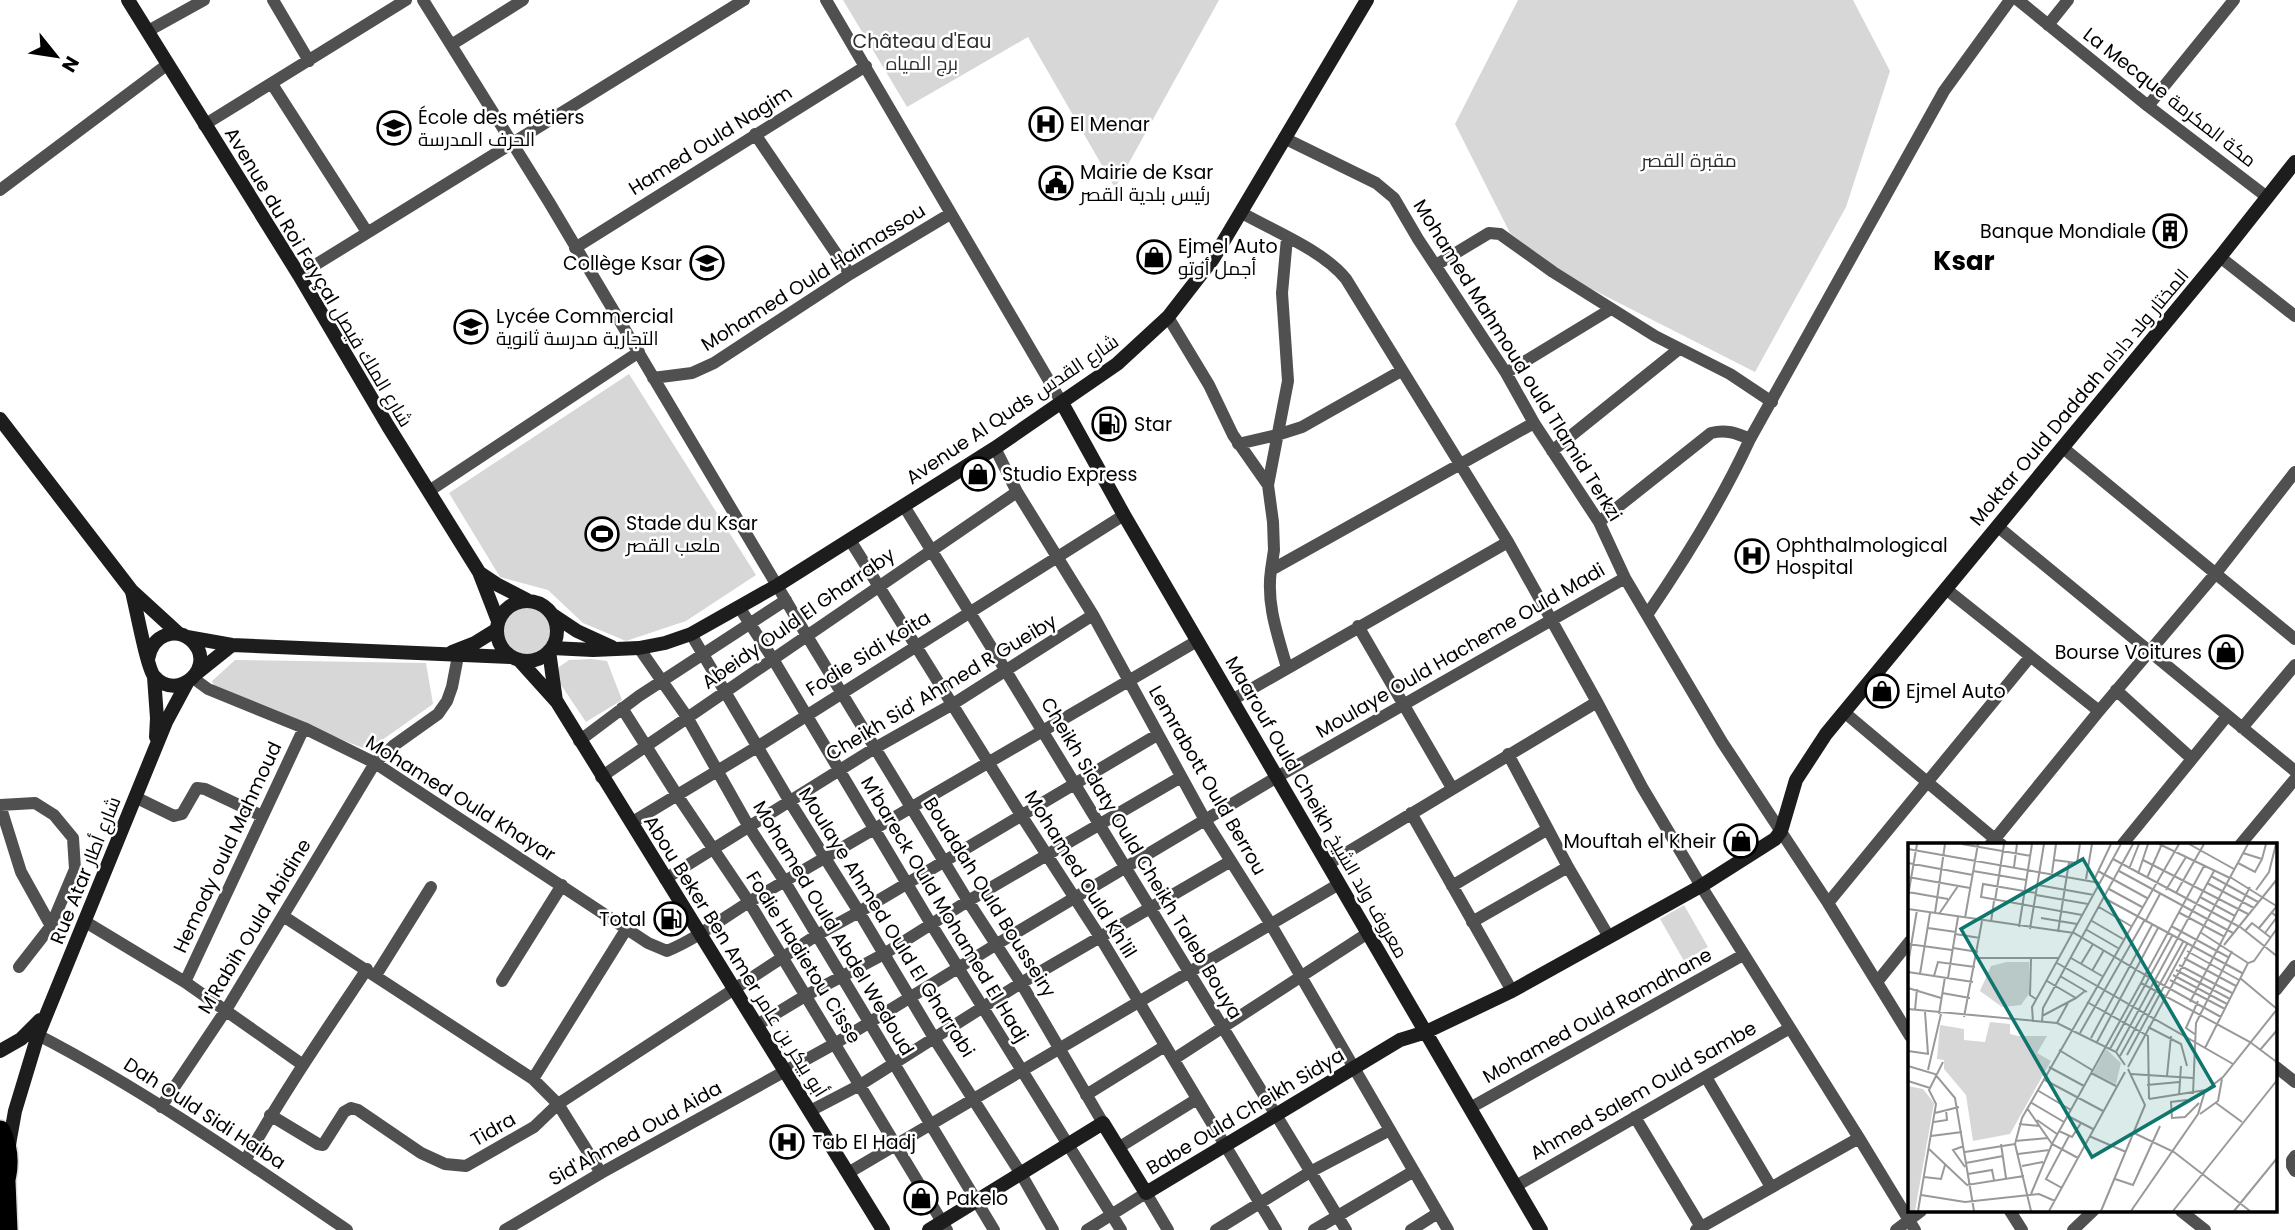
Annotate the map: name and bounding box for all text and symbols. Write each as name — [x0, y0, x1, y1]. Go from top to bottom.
north arrow — [21, 21, 91, 91]
street label: La Mecque مكة المكرمة — [2077, 21, 2262, 174]
park label: Château d'Eau برج المياه — [852, 28, 992, 77]
text: N — [55, 51, 86, 77]
street label: Hamed Ould Nagim — [623, 79, 797, 202]
place label: École des métiers الحرف المدرسة — [418, 104, 584, 153]
hospital icon: El Menar — [1027, 105, 1065, 143]
school or university icon: École des métiers الحرف المدرسة — [375, 109, 413, 147]
place label: El Menar — [1070, 111, 1150, 138]
street label: Avenue du Roi Fayçal شارع الملك فيصل — [218, 122, 419, 432]
park label: مقبرة القصر — [1640, 147, 1737, 174]
place label: Mairie de Ksar رئيس بلدية القصر — [1079, 159, 1213, 208]
public building icon: Mairie de Ksar رئيس بلدية القصر — [1037, 164, 1075, 202]
street label: Mohamed Mahmoud ould Tlamid Terkzi — [1407, 194, 1628, 526]
street label: Mohamed Ould Haimassou — [696, 197, 931, 358]
building icon: Banque Mondiale — [2151, 212, 2189, 250]
place label: Banque Mondiale — [1980, 218, 2146, 245]
place label: Ejmel Auto أجمل أوتو — [1178, 233, 1278, 282]
shop icon: Ejmel Auto أجمل أوتو — [1135, 238, 1173, 276]
district label: Ksar — [1933, 243, 1995, 279]
school or university icon: Collège Ksar — [688, 244, 726, 282]
place label: Collège Ksar — [563, 250, 682, 277]
street label: Moktar Ould Daddah المختار ولد داداه — [1964, 263, 2195, 532]
place label: Lycée Commercial التجارية مدرسة ثانوية — [496, 303, 674, 352]
school or university icon: Lycée Commercial التجارية مدرسة ثانوية — [452, 308, 490, 346]
street label: Avenue Al Quds شارع القدس — [900, 328, 1124, 491]
fuel station icon: Star — [1090, 405, 1128, 443]
place label: Star — [1134, 411, 1172, 438]
shop icon: Studio Express — [959, 455, 997, 493]
place label: Studio Express — [1002, 461, 1137, 488]
place label: Stade du Ksar ملعب القصر — [625, 510, 758, 559]
sports icon: Stade du Ksar ملعب القصر — [583, 515, 621, 553]
place label: Ophthalmological Hospital — [1776, 532, 1948, 581]
hospital icon: Ophthalmological Hospital — [1733, 537, 1771, 575]
street label: Abeidy Ould El Gharraby — [696, 541, 901, 696]
street label: Moulaye Ould Hacheme Ould Madi — [1311, 556, 1610, 745]
street label: Fodie Sidi Koita — [801, 604, 936, 703]
street label: Cheikh Sid' Ahmed R Gueiby — [821, 607, 1062, 767]
shop icon: Bourse Voitures — [2207, 633, 2245, 671]
place label: Bourse Voitures — [2055, 639, 2202, 666]
street label: Maarouf Ould Cheikh معروف ولد الشيخ — [1219, 651, 1414, 963]
shop icon: Ejmel Auto — [1863, 672, 1901, 710]
place label: Ejmel Auto — [1906, 678, 2006, 705]
street label: Lemrabott Ould Berrou — [1142, 680, 1273, 880]
street label: Cheikh Sidaty Ould Cheikh Taleb Bouya — [1034, 692, 1249, 1024]
street label: Mohamed Ould Khayar — [361, 729, 561, 868]
street label: Hemody ould Mahmoud — [167, 737, 288, 957]
street label: M'bareck Ould Mohamed El Hadj — [854, 771, 1035, 1047]
street label: Moulaye Ahmed Ould El Gharrabi — [792, 782, 981, 1062]
street label: Mohamed Ould Kh'lil — [1018, 785, 1143, 963]
street label: Rue Atar شارع أطار — [44, 792, 127, 948]
street label: Bouddah Ould Bousseiry — [917, 792, 1063, 1003]
street label: Mohamed Ould Abdel Wedoud — [747, 796, 921, 1061]
street label: Abou Beker Ben Amer أبو بيكر بن عامر — [637, 810, 834, 1102]
shop icon: Mouftah el Kheir — [1722, 822, 1760, 860]
place label: Mouftah el Kheir — [1563, 828, 1716, 855]
street label: M'Rabih Ould Abidine — [191, 834, 318, 1019]
inset map — [1908, 843, 2278, 1212]
street label: Fodie Hadietou Cisse — [739, 866, 868, 1049]
fuel station icon: Total — [652, 900, 690, 938]
place label: Total — [599, 906, 646, 933]
street label: Mohamed Ould Ramdhane — [1478, 941, 1717, 1090]
street label: Ahmed Salem Ould Sambe — [1525, 1014, 1761, 1166]
street label: Babe Ould Cheikh Sidya — [1141, 1042, 1349, 1181]
street label: Dah Ould Sidi Haiba — [119, 1051, 291, 1176]
street label: Sid'Ahmed Oud Aida — [544, 1075, 727, 1192]
street label: Tidra — [466, 1106, 521, 1153]
hospital icon: Tab El Hadj — [768, 1123, 806, 1161]
place label: Tab El Hadj — [812, 1129, 916, 1156]
shop icon: Pakelo — [902, 1179, 940, 1217]
place label: Pakelo — [946, 1185, 1008, 1212]

